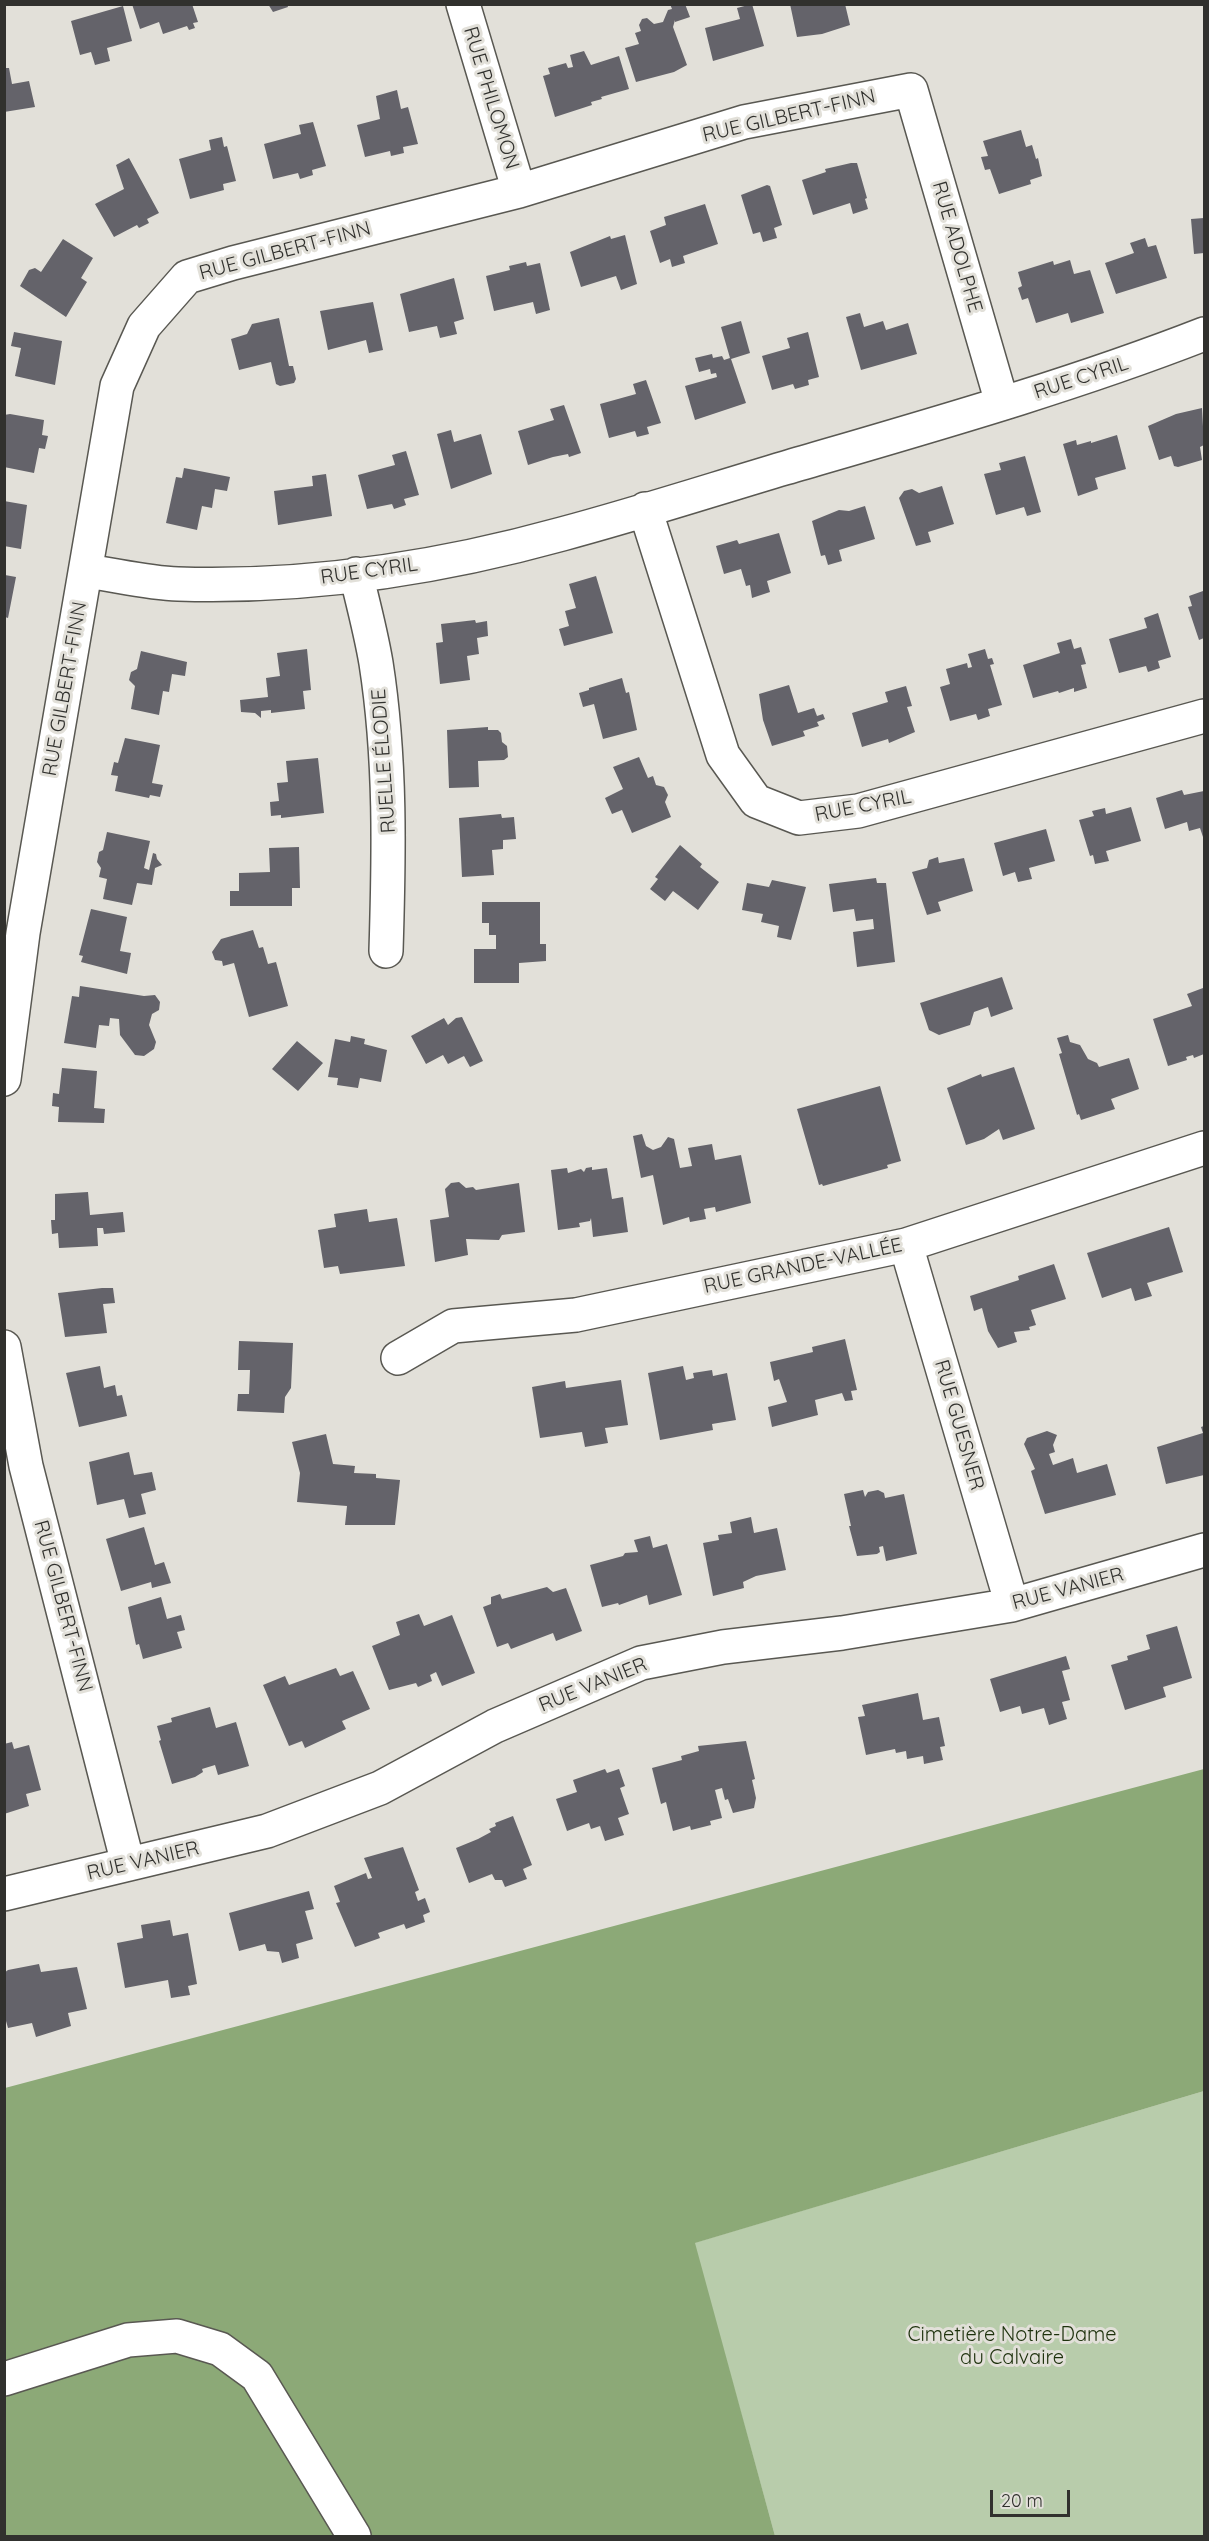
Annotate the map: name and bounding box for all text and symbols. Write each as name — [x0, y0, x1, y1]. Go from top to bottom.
street label: RUE PHILOMON — [458, 24, 524, 172]
street label: RUE GILBERT-FINN — [700, 84, 878, 148]
street label: RUE ADOLPHE — [927, 179, 987, 315]
street label: RUE GILBERT-FINN — [197, 217, 373, 285]
street label: RUE CYRIL — [1031, 351, 1131, 405]
street label: RUE CYRIL — [319, 552, 419, 590]
street label: RUE GILBERT-FINN — [38, 600, 92, 778]
street label: RUELLE ÉLODIE — [367, 688, 401, 834]
street label: RUE CYRIL — [813, 785, 913, 827]
street label: RUE GRANDE-VALLÉE — [702, 1233, 904, 1299]
street label: RUE GUESNER — [929, 1357, 989, 1493]
street label: RUE GILBERT-FINN — [29, 1518, 97, 1694]
street label: RUE VANIER — [1010, 1563, 1126, 1615]
street label: RUE VANIER — [536, 1652, 650, 1718]
street label: RUE VANIER — [85, 1836, 201, 1886]
park label: Cimetière Notre-Dame du Calvaire — [907, 2323, 1117, 2370]
scale bar — [993, 2478, 1072, 2516]
text: 20 m — [1001, 2489, 1043, 2512]

